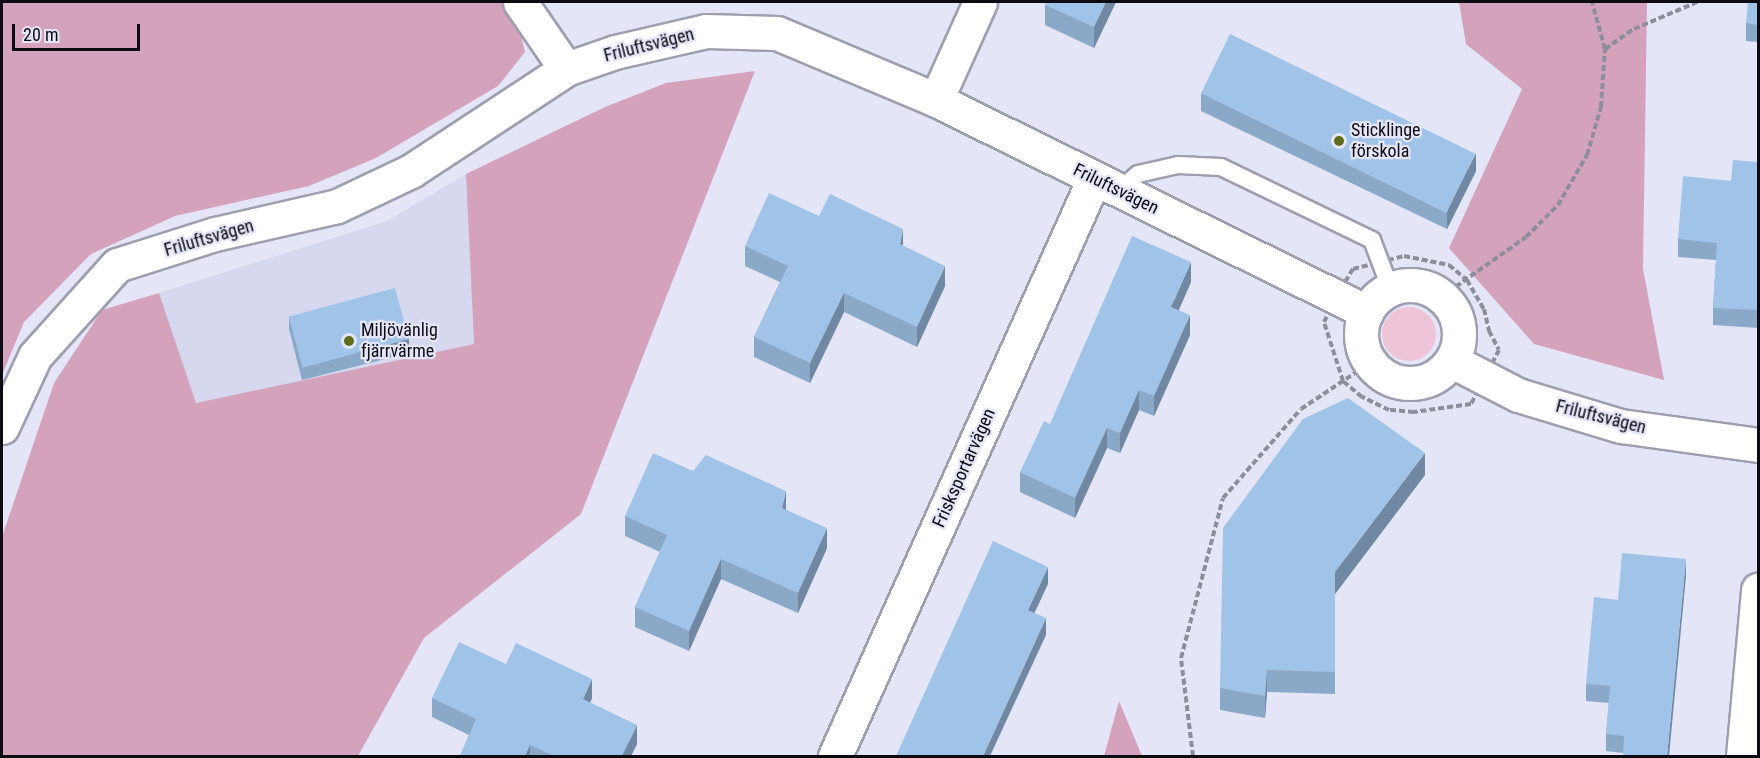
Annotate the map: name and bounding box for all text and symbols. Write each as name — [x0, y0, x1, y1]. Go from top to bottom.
scale bar — [15, 12, 142, 50]
street label: Friluftsvägen — [602, 23, 696, 67]
text: 20 m — [23, 24, 58, 45]
place label: Sticklinge förskola — [1351, 120, 1421, 162]
marker: Sticklinge förskola — [1332, 134, 1346, 148]
street label: Friluftsvägen — [1070, 159, 1162, 219]
street label: Friluftsvägen — [162, 215, 256, 261]
place label: Miljövänlig fjärrvärme — [361, 320, 438, 362]
marker: Miljövänlig fjärrvärme — [342, 334, 356, 348]
street label: Friluftsvägen — [1554, 395, 1648, 439]
street label: Frisksportarvägen — [928, 405, 1000, 531]

